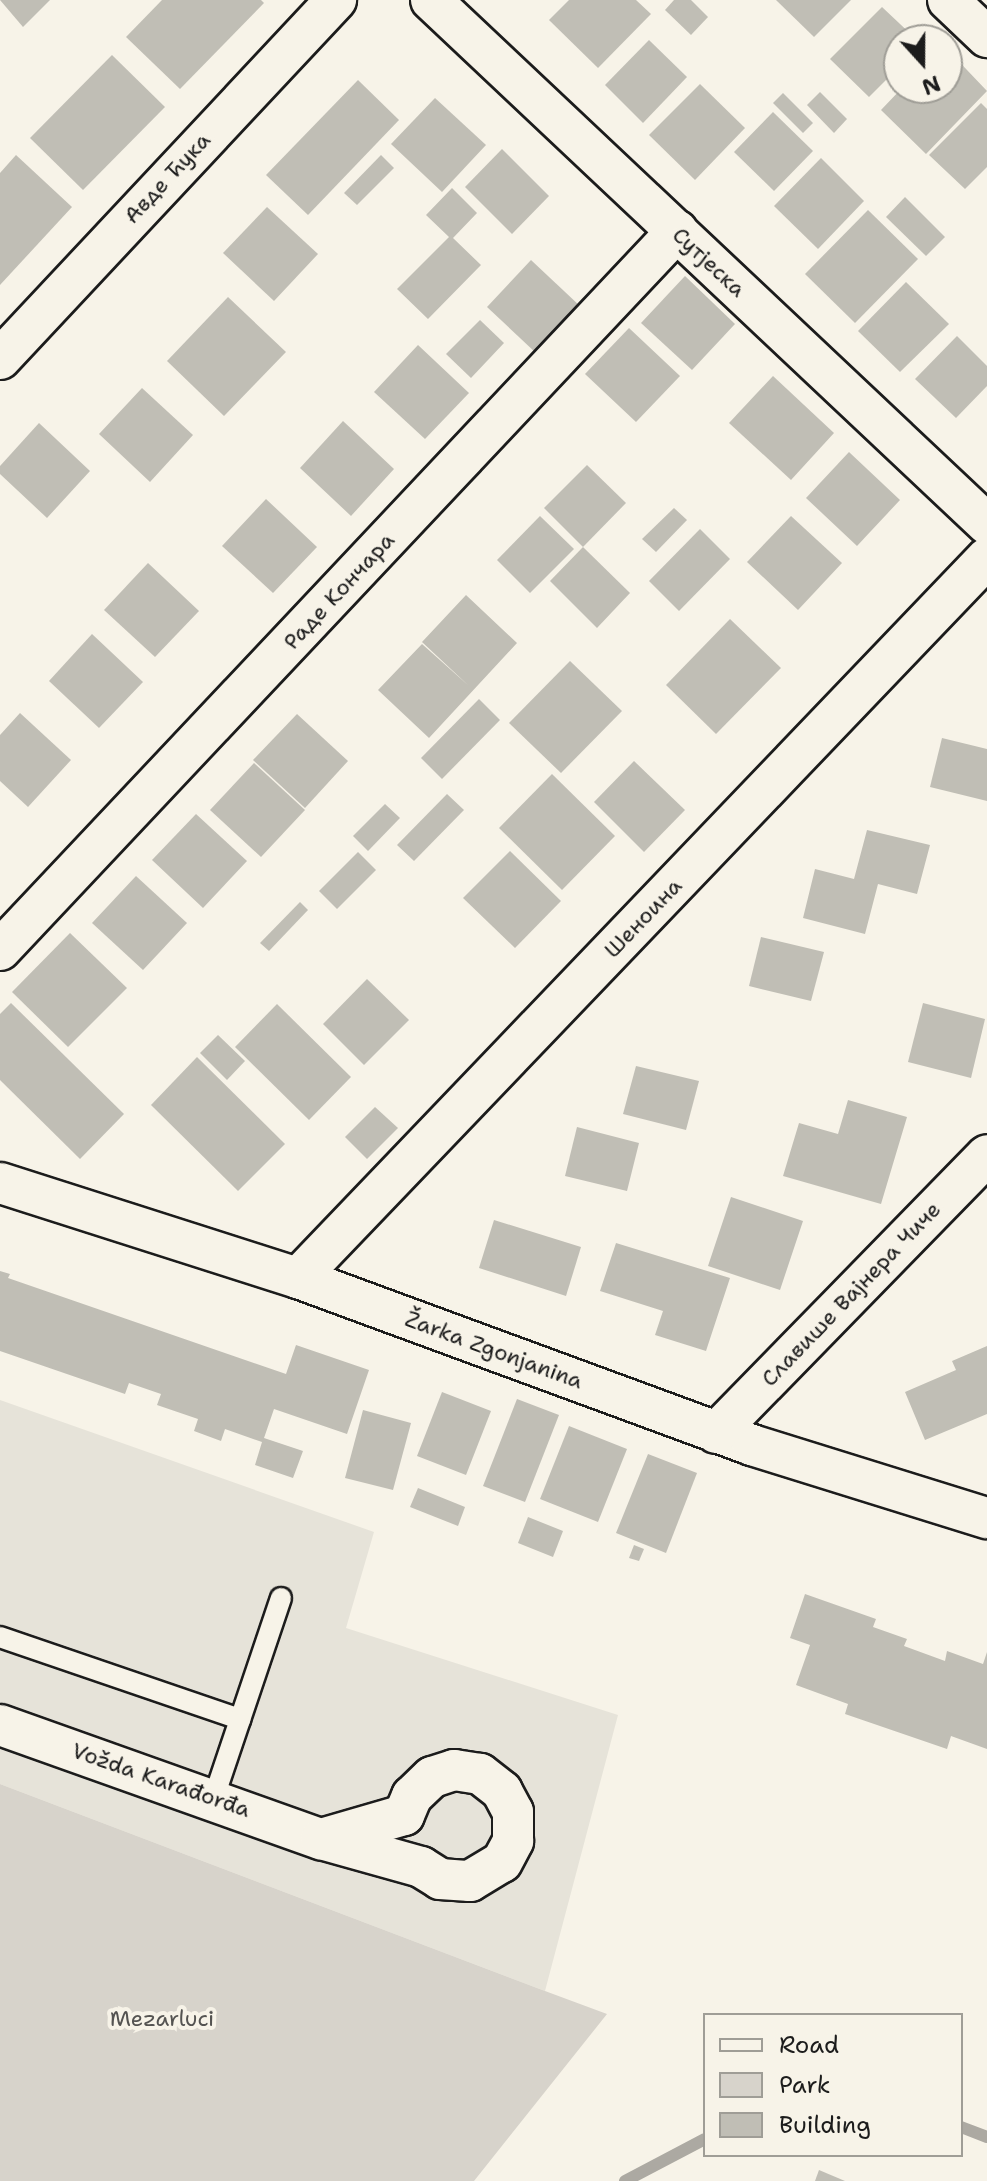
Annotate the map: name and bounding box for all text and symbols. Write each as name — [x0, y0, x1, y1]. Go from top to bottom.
north arrow — [883, 24, 963, 104]
text: N — [918, 68, 944, 102]
street label: Авде Ћука — [118, 127, 216, 229]
street label: Сутјеска — [667, 222, 751, 302]
street label: Раде Кончара — [278, 527, 400, 655]
street label: Шеноина — [599, 873, 687, 963]
street label: Славише Вајнера Чиче — [756, 1196, 946, 1392]
street label: Žarka Zgonjanina — [402, 1306, 586, 1394]
street label: Vožda Karađorđa — [68, 1737, 254, 1823]
park label: Mezarluci — [110, 2006, 214, 2032]
legend — [703, 2013, 963, 2157]
text: Road — [779, 2029, 839, 2061]
text: Park — [779, 2069, 831, 2101]
text: Building — [779, 2109, 871, 2141]

